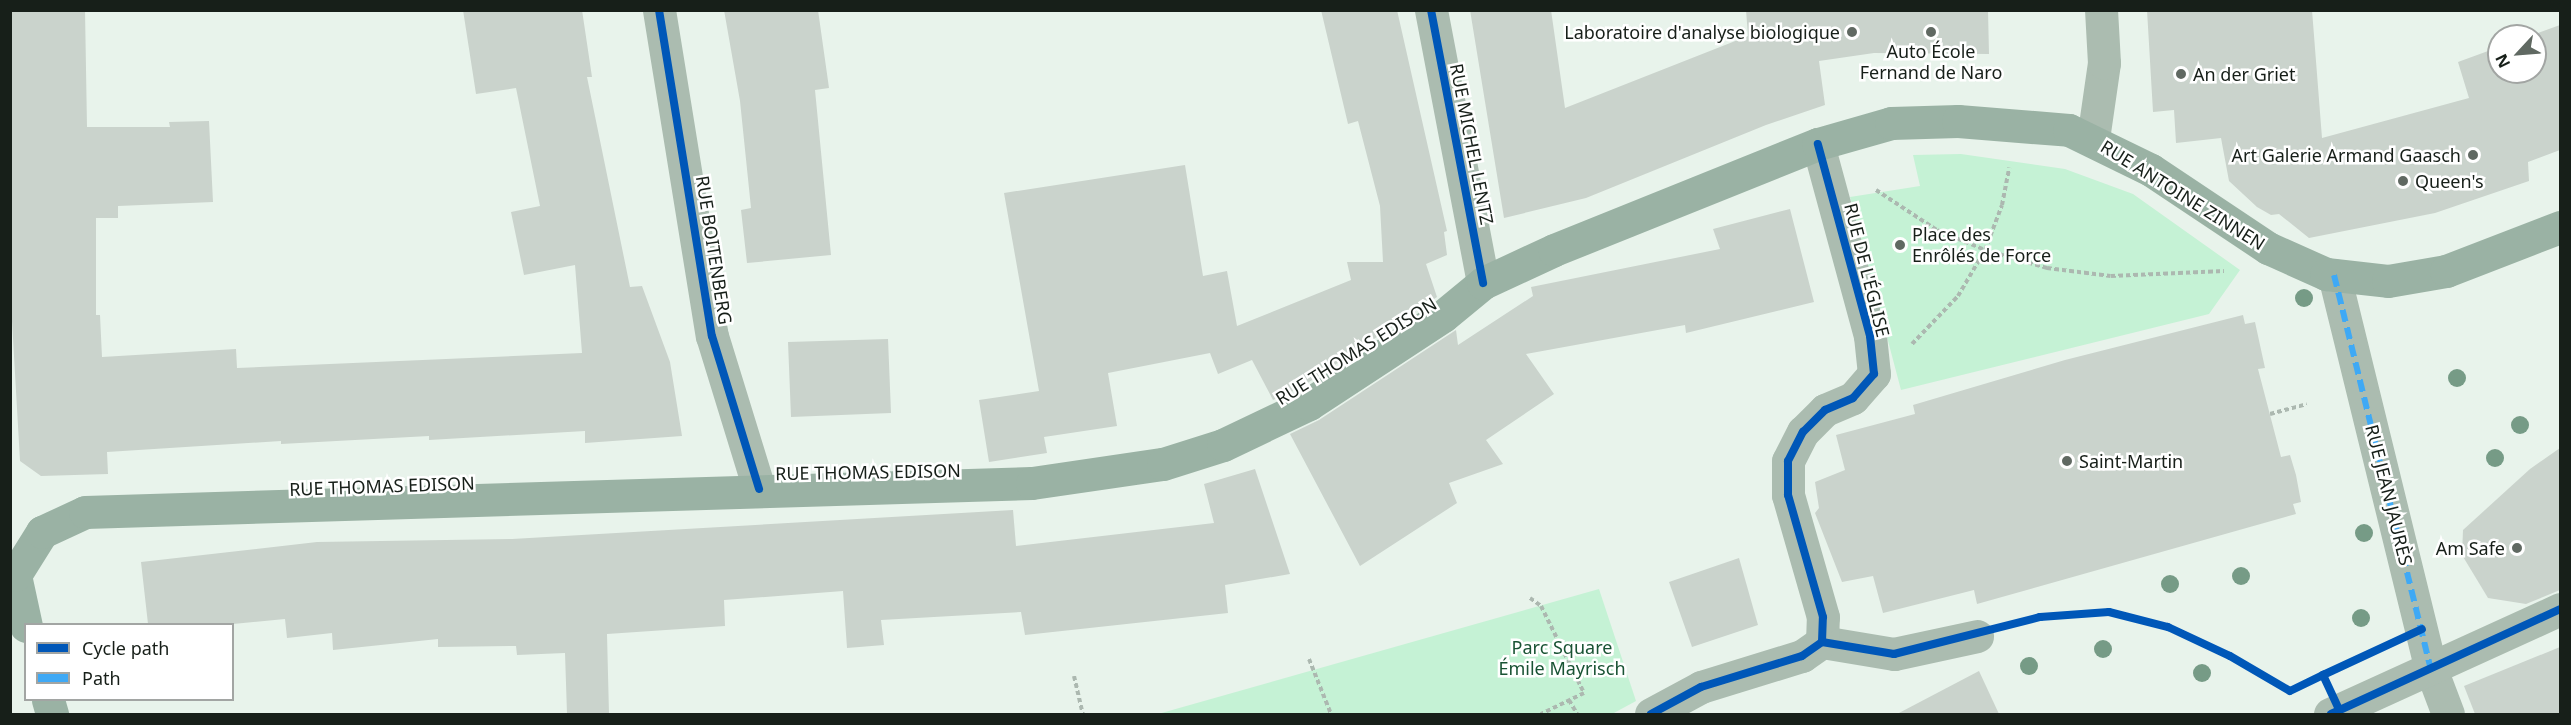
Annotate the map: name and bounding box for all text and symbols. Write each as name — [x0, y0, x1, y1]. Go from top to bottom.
place label: Laboratoire d'analyse biologique — [1564, 21, 1840, 43]
north arrow — [2487, 24, 2547, 84]
marker: Laboratoire d'analyse biologique — [1845, 25, 1859, 39]
marker: Auto École Fernand de Naro — [1924, 25, 1938, 39]
place label: Auto École Fernand de Naro — [1860, 41, 2002, 84]
text: N — [2490, 50, 2515, 72]
street label: RUE MICHEL LENTZ — [1446, 62, 1498, 226]
place label: An der Griet — [2193, 63, 2295, 85]
marker: An der Griet — [2174, 67, 2188, 81]
street label: RUE ANTOINE ZINNEN — [2097, 136, 2269, 254]
place label: Art Galerie Armand Gaasch — [2232, 144, 2461, 166]
marker: Art Galerie Armand Gaasch — [2466, 148, 2480, 162]
place label: Queen's — [2415, 170, 2484, 192]
street label: RUE BOITENBERG — [692, 174, 736, 326]
marker: Queen's — [2396, 174, 2410, 188]
street label: RUE DE L'ÉGLISE — [1840, 201, 1894, 339]
place label: Place des Enrôlés de Force — [1912, 224, 2051, 266]
marker: Place des Enrôlés de Force — [1893, 238, 1907, 252]
street label: RUE THOMAS EDISON — [1272, 293, 1440, 409]
street label: RUE JEAN JAURÈS — [2361, 422, 2417, 568]
place label: Saint-Martin — [2079, 450, 2183, 472]
marker: Saint-Martin — [2060, 454, 2074, 468]
street label: RUE THOMAS EDISON — [775, 460, 961, 484]
street label: RUE THOMAS EDISON — [289, 472, 475, 500]
place label: Am Safe — [2436, 537, 2505, 559]
marker: Am Safe — [2510, 541, 2524, 555]
legend — [24, 623, 234, 701]
text: Cycle path — [82, 636, 169, 660]
park label: Parc Square Émile Mayrisch — [1498, 637, 1626, 680]
text: Path — [82, 666, 121, 690]

